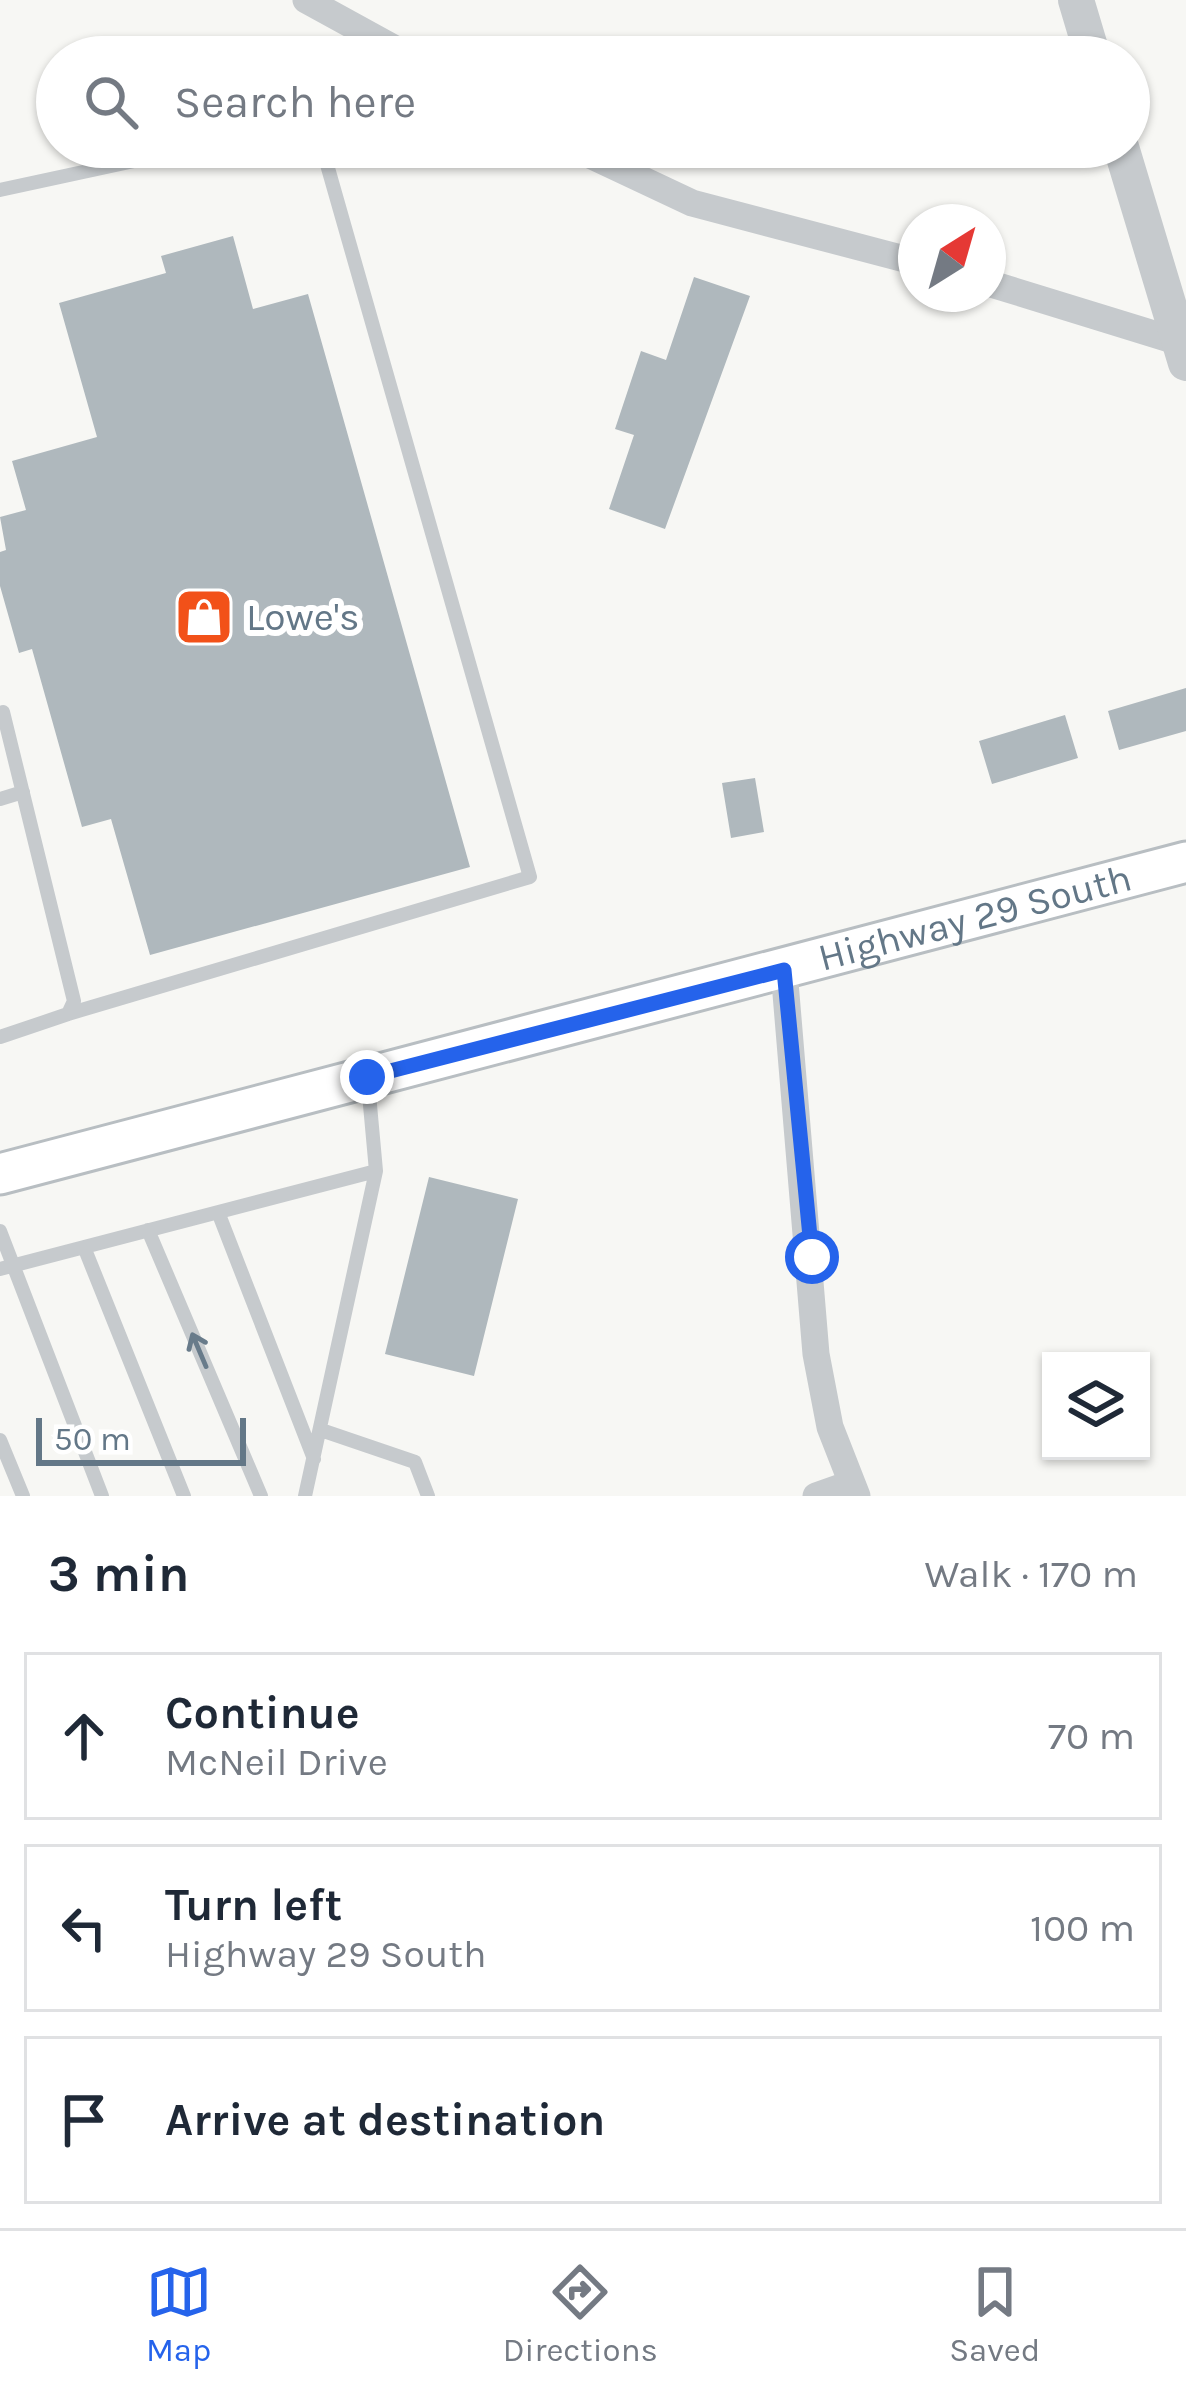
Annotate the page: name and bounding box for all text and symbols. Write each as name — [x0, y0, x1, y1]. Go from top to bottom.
search box — [36, 36, 1150, 168]
icon: search — [78, 69, 144, 135]
text: Search here — [174, 76, 416, 128]
north arrow — [898, 204, 1006, 312]
shop icon: Lowe's — [173, 586, 235, 648]
place label: Lowe's — [246, 594, 360, 640]
street label: Highway 29 South — [813, 854, 1136, 981]
route end — [340, 1050, 394, 1104]
route start — [785, 1230, 839, 1284]
one-way arrow — [187, 1332, 208, 1369]
map controls — [1042, 1352, 1150, 1460]
button: layers — [1042, 1352, 1150, 1460]
scale bar — [36, 1412, 246, 1465]
text: 50 m — [54, 1420, 131, 1458]
text: 3 min — [48, 1544, 190, 1604]
text: Walk · 170 m — [924, 1551, 1138, 1597]
text: Continue — [165, 1687, 360, 1739]
icon: ahead — [51, 1703, 117, 1769]
text: 70 m — [1048, 1713, 1135, 1759]
text: McNeil Drive — [165, 1739, 388, 1785]
text: Turn left — [165, 1879, 342, 1931]
icon: left — [51, 1895, 117, 1961]
text: 100 m — [1030, 1905, 1135, 1951]
text: Highway 29 South — [165, 1931, 487, 1977]
icon: arrive — [51, 2087, 117, 2153]
text: Arrive at destination — [165, 2094, 605, 2146]
tab: Map — [146, 2259, 212, 2369]
tab: Directions — [503, 2259, 658, 2369]
tab: Saved — [949, 2259, 1040, 2369]

